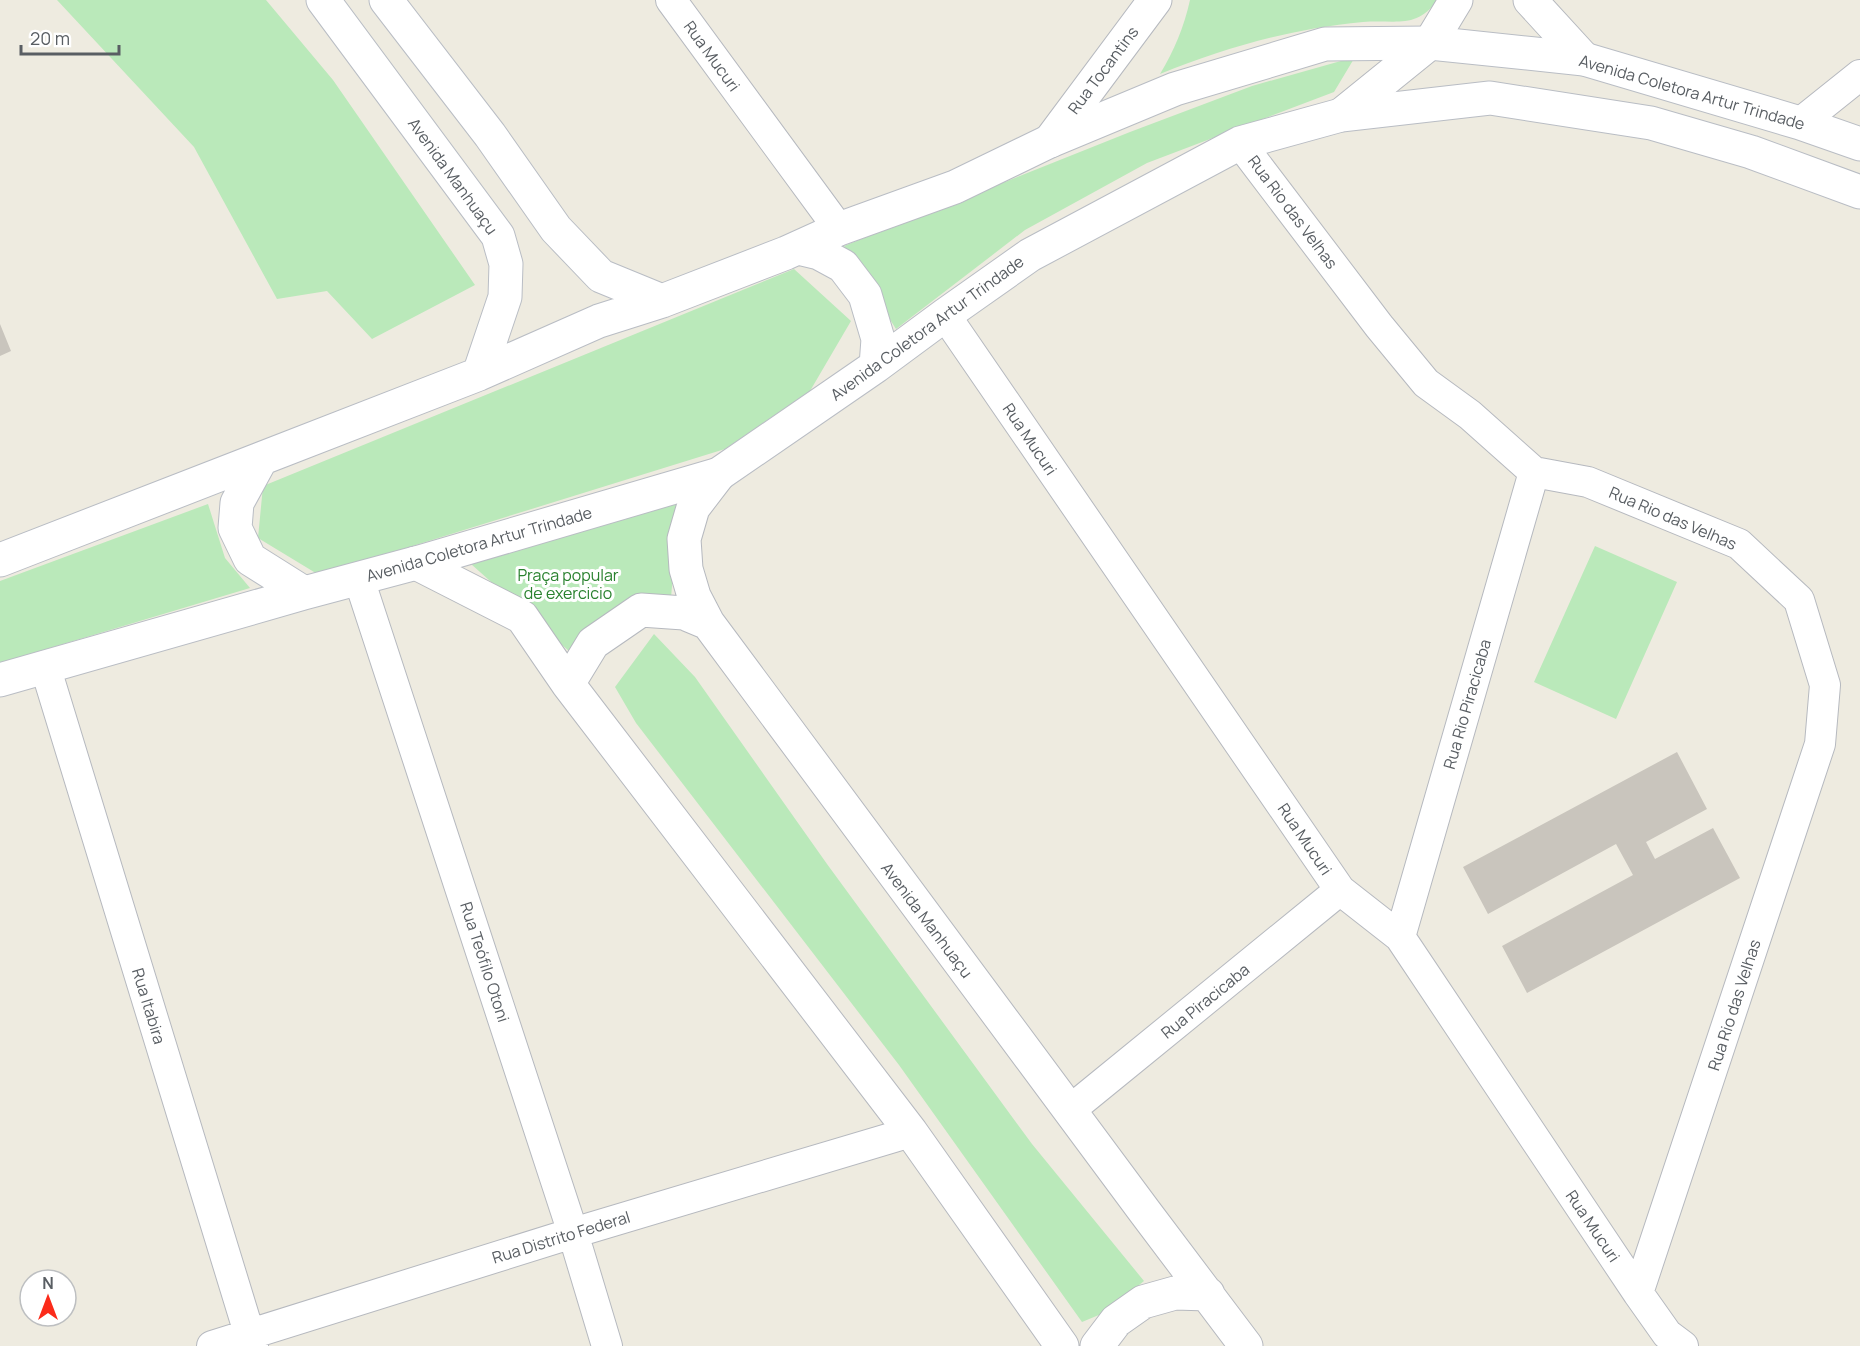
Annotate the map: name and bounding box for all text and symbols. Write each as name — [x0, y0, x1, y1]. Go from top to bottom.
street label: Rua Mucuri — [679, 16, 745, 96]
scale bar — [21, 18, 118, 56]
street label: Rua Tocantins — [1063, 22, 1143, 118]
text: 20 m — [30, 26, 70, 50]
street label: Avenida Coletora Artur Trindade — [1577, 49, 1807, 135]
street label: Avenida Manhuaçu — [403, 113, 503, 239]
street label: Rua Rio das Velhas — [1243, 151, 1343, 273]
street label: Avenida Coletora Artur Trindade — [826, 250, 1028, 406]
street label: Rua Mucuri — [998, 399, 1062, 479]
street label: Rua Rio das Velhas — [1606, 481, 1740, 555]
street label: Avenida Coletora Artur Trindade — [364, 501, 594, 587]
park label: Praça popular de exercicio — [517, 564, 619, 604]
street label: Rua Rio Piracicaba — [1438, 636, 1496, 772]
street label: Rua Mucuri — [1273, 799, 1337, 879]
street label: Avenida Manhuaçu — [876, 858, 978, 982]
street label: Rua Teófilo Otoni — [455, 899, 515, 1025]
street label: Rua Rio das Velhas — [1702, 937, 1766, 1073]
street label: Rua Piracicaba — [1156, 959, 1254, 1043]
street label: Rua Itabira — [127, 965, 171, 1047]
street label: Rua Mucuri — [1561, 1186, 1625, 1266]
street label: Rua Distrito Federal — [489, 1206, 633, 1268]
north arrow — [18, 1268, 78, 1328]
text: N — [42, 1272, 54, 1294]

